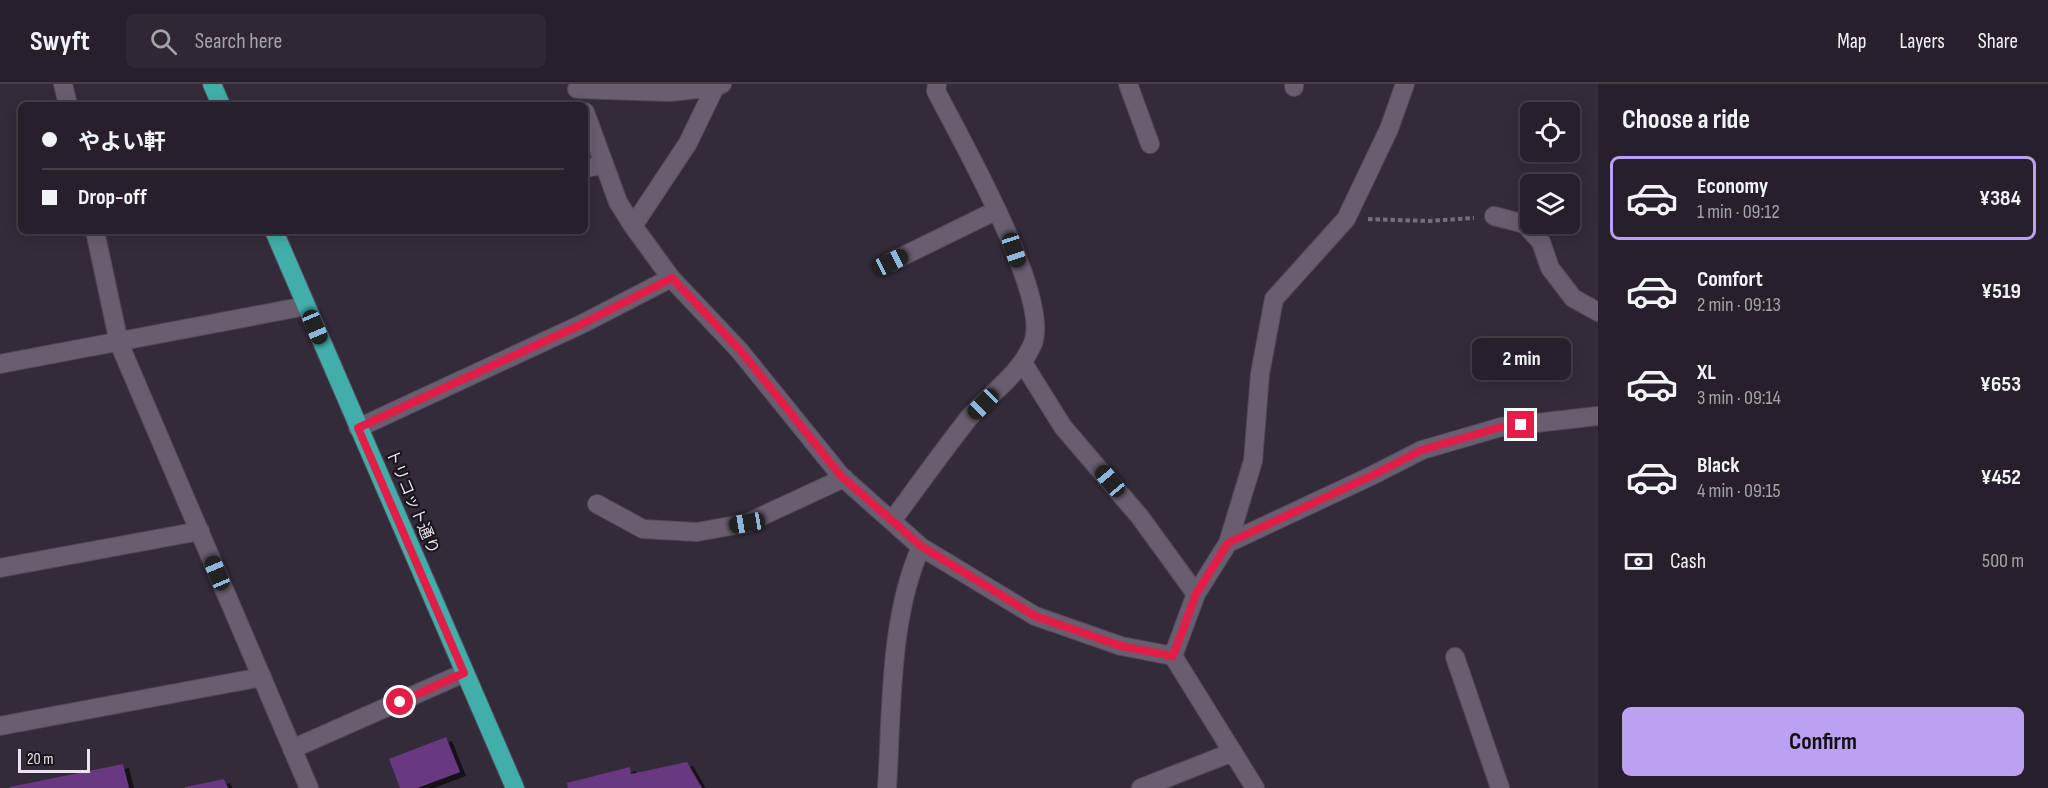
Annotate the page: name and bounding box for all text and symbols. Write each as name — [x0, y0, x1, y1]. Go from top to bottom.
search box — [126, 14, 546, 68]
text: Swyft — [30, 25, 90, 58]
icon: search — [147, 25, 180, 58]
text: Search here — [195, 28, 282, 55]
text: Map — [1837, 29, 1866, 54]
text: Layers — [1899, 29, 1945, 54]
text: Share — [1978, 29, 2018, 54]
map controls — [1520, 102, 1580, 234]
button: locate — [1520, 102, 1580, 162]
text: Choose a ride — [1622, 104, 1750, 136]
text: やよい軒 — [78, 129, 166, 156]
icon: car — [1625, 171, 1679, 225]
text: Economy — [1697, 173, 1768, 200]
button: layers — [1520, 174, 1580, 234]
text: Drop-off — [78, 184, 147, 211]
text: ¥384 — [1979, 185, 2021, 212]
text: 1 min · 09:12 — [1697, 200, 1780, 224]
car — [1000, 230, 1028, 270]
car — [871, 246, 911, 278]
icon: car — [1625, 264, 1679, 318]
text: Comfort — [1697, 266, 1763, 293]
text: ¥519 — [1981, 278, 2021, 305]
text: 2 min · 09:13 — [1697, 293, 1781, 317]
car — [300, 307, 330, 347]
callout: 2 min — [1472, 338, 1570, 380]
text: 2 min — [1502, 347, 1541, 371]
icon: car — [1625, 357, 1679, 411]
text: XL — [1697, 359, 1716, 386]
text: ¥653 — [1980, 371, 2021, 398]
car — [964, 385, 1002, 423]
text: 3 min · 09:14 — [1697, 386, 1781, 410]
route end — [1507, 411, 1534, 438]
street label: トリコット通り — [381, 447, 443, 557]
icon: car — [1625, 450, 1679, 504]
text: Black — [1697, 452, 1739, 479]
car — [1092, 461, 1128, 501]
text: ¥452 — [1980, 464, 2021, 491]
text: 4 min · 09:15 — [1697, 479, 1781, 503]
car — [728, 511, 766, 535]
icon: cash — [1622, 545, 1655, 578]
text: Cash — [1670, 548, 1706, 575]
text: 500 m — [1982, 549, 2024, 573]
car — [202, 553, 232, 593]
route start — [386, 688, 413, 715]
button: Confirm — [1622, 707, 2024, 776]
scale bar — [18, 746, 90, 774]
text: 20 m — [27, 750, 54, 769]

